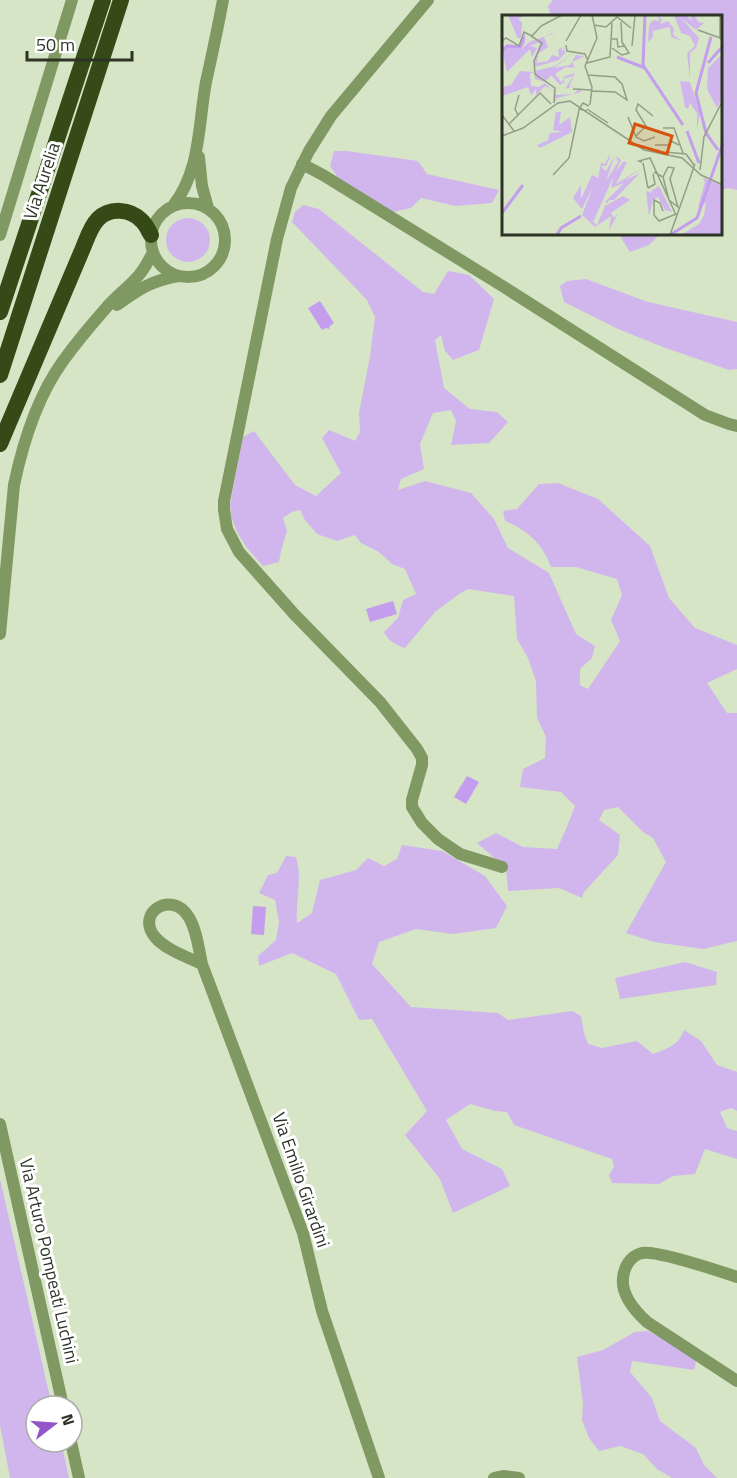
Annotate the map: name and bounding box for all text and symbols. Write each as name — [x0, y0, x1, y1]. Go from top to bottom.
inset map — [502, 15, 722, 236]
scale bar — [27, 24, 132, 62]
text: 50 m — [36, 31, 75, 58]
street label: Via Aurelia — [16, 139, 67, 223]
street label: Via Emilio Girardini — [266, 1109, 337, 1251]
street label: Via Arturo Pompeati Luchini — [13, 1156, 86, 1366]
north arrow — [24, 1394, 84, 1454]
text: N — [55, 1411, 81, 1428]

